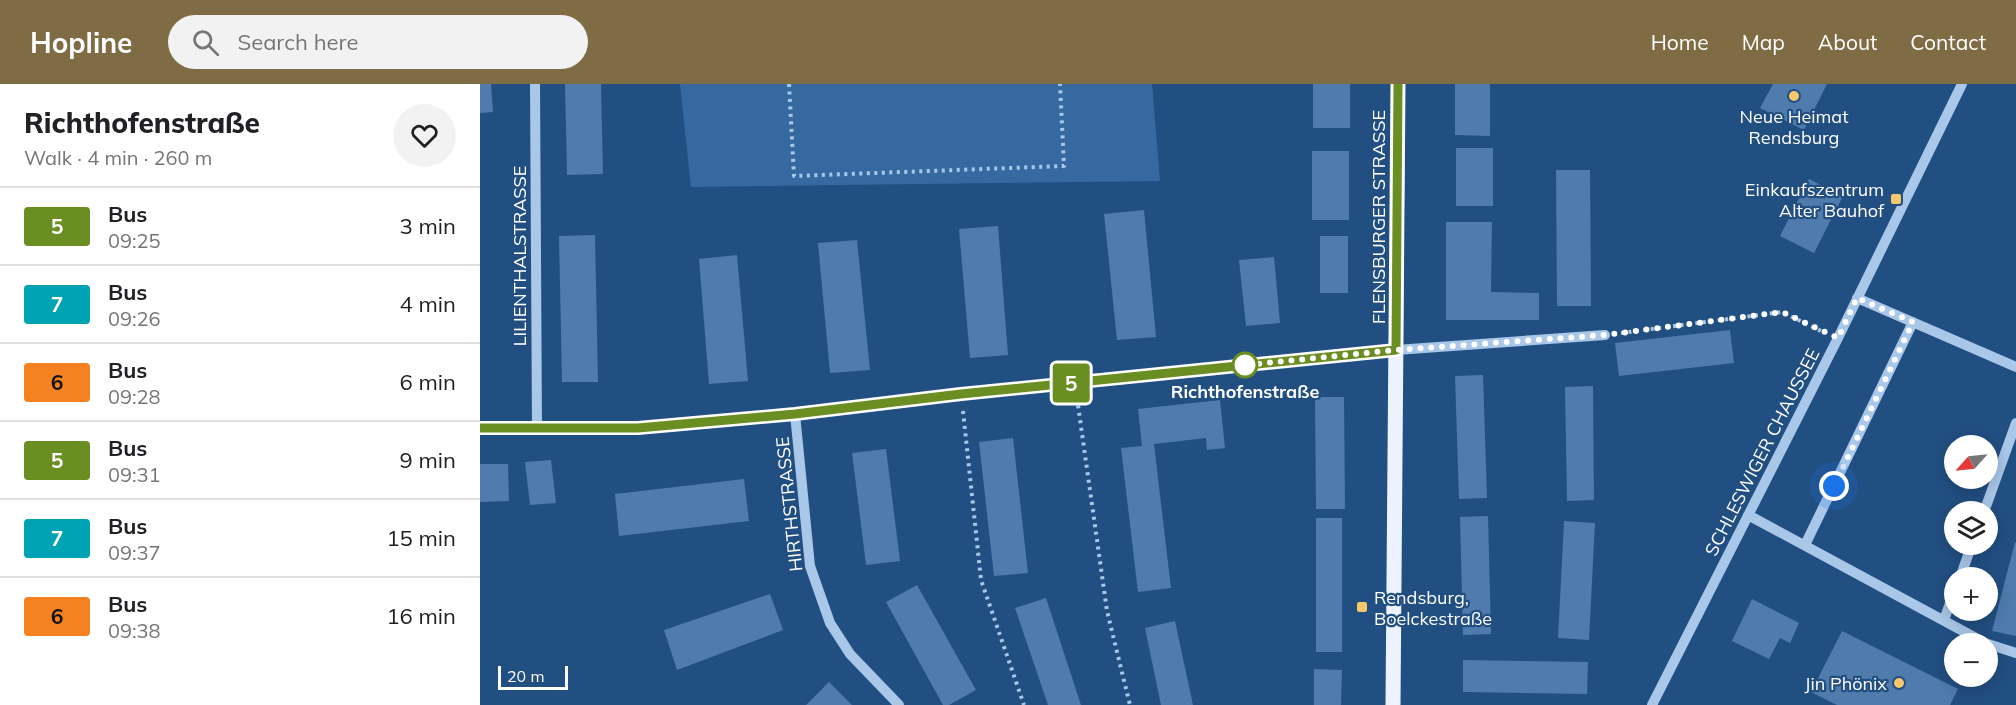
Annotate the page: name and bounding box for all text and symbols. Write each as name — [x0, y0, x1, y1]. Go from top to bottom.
search box — [168, 15, 588, 69]
text: Hopline — [30, 25, 132, 60]
icon: search — [189, 26, 222, 59]
text: Search here — [237, 28, 358, 56]
text: Home — [1651, 29, 1709, 55]
text: Map — [1742, 29, 1785, 55]
text: About — [1818, 29, 1877, 55]
text: Contact — [1910, 29, 1986, 55]
marker: Neue Heimat Rendsburg — [1787, 89, 1801, 103]
button: heart — [393, 104, 456, 167]
text: Richthofenstraße — [24, 105, 260, 140]
place label: Neue Heimat Rendsburg — [1740, 105, 1848, 149]
street label: FLENSBURGER STRASSE — [1367, 110, 1390, 324]
text: Walk · 4 min · 260 m — [24, 145, 212, 170]
street label: LILIENTHALSTRASSE — [508, 166, 531, 346]
place label: Einkaufszentrum Alter Bauhof — [1745, 178, 1885, 222]
marker: Einkaufszentrum Alter Bauhof — [1889, 192, 1903, 206]
text: Bus — [108, 200, 147, 228]
text: 3 min — [400, 212, 456, 240]
text: 5 — [51, 213, 63, 239]
text: 09:25 — [108, 228, 161, 253]
text: Bus — [108, 278, 147, 306]
text: 4 min — [400, 290, 456, 318]
text: 7 — [51, 291, 63, 317]
text: 09:26 — [108, 306, 161, 331]
street label: SCHLESWIGER CHAUSSEE — [1700, 344, 1824, 560]
marker: Richthofenstraße — [1232, 352, 1258, 378]
text: Bus — [108, 356, 147, 384]
line badge: 5 — [1052, 364, 1090, 402]
text: 6 min — [400, 368, 456, 396]
text: 6 — [51, 369, 63, 395]
text: 5 — [1065, 370, 1077, 396]
place label: Richthofenstraße — [1171, 380, 1319, 403]
text: 09:28 — [108, 384, 161, 409]
text: Bus — [108, 434, 147, 462]
street label: HIRTHSTRASSE — [770, 435, 808, 573]
north arrow — [1944, 435, 1998, 489]
map controls — [1944, 435, 1998, 687]
text: 9 min — [400, 446, 456, 474]
text: 5 — [51, 447, 63, 473]
text: 09:31 — [108, 462, 161, 487]
your location — [1819, 471, 1849, 501]
button: layers — [1944, 501, 1998, 555]
text: Bus — [108, 512, 147, 540]
text: 15 min — [386, 524, 456, 552]
text: 7 — [51, 525, 63, 551]
text: 09:37 — [108, 540, 161, 565]
button: + — [1944, 567, 1998, 621]
place label: Rendsburg, Boelckestraße — [1374, 586, 1492, 630]
text: Bus — [108, 590, 147, 618]
marker: Rendsburg, Boelckestraße — [1355, 600, 1369, 614]
text: 16 min — [386, 602, 456, 630]
text: 6 — [51, 603, 63, 629]
text: 09:38 — [108, 618, 161, 643]
button: − — [1944, 633, 1998, 687]
scale bar — [498, 663, 568, 690]
text: 20 m — [507, 666, 544, 686]
place label: Jin Phönix — [1805, 672, 1887, 695]
marker: Jin Phönix — [1892, 676, 1906, 690]

